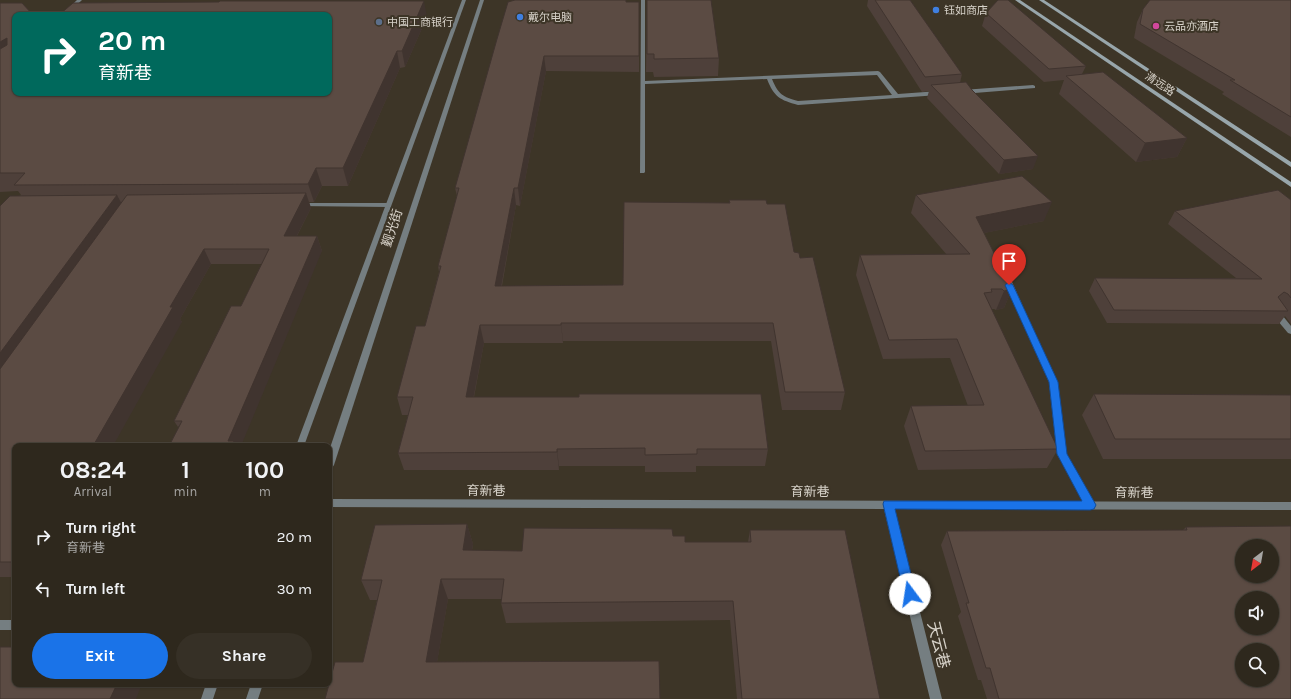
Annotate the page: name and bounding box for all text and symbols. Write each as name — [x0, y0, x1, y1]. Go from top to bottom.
place label: 钰如商店 — [944, 4, 988, 17]
marker: 钰如商店 — [931, 5, 941, 15]
place label: 戴尔电脑 — [528, 11, 572, 24]
marker: 戴尔电脑 — [515, 12, 525, 22]
place label: 中国工商银行 — [387, 16, 453, 29]
marker: 中国工商银行 — [374, 17, 384, 27]
place label: 云品亦酒店 — [1164, 20, 1219, 33]
marker: 云品亦酒店 — [1151, 21, 1161, 31]
text: 20 m — [98, 24, 166, 57]
icon: right — [32, 28, 84, 80]
text: 育新巷 — [98, 62, 152, 84]
street label: 清远路 — [1143, 69, 1177, 99]
street label: 觐光街 — [379, 207, 405, 249]
pin — [992, 244, 1026, 285]
icon: arrive — [998, 250, 1020, 272]
text: 08:24 — [60, 456, 126, 484]
text: 1 — [181, 456, 190, 484]
text: 100 — [245, 456, 284, 484]
street label: 育新巷 — [466, 483, 506, 498]
text: Arrival — [74, 484, 112, 499]
text: min — [174, 484, 197, 499]
text: m — [259, 484, 271, 499]
street label: 育新巷 — [790, 484, 830, 499]
street label: 育新巷 — [1114, 485, 1154, 500]
text: Turn right — [66, 519, 136, 537]
icon: right — [32, 526, 54, 548]
text: 20 m — [277, 528, 312, 546]
north arrow — [1235, 539, 1279, 583]
map controls — [1235, 539, 1279, 687]
text: 育新巷 — [66, 540, 105, 555]
position arrow — [889, 573, 931, 615]
icon: left — [32, 578, 54, 600]
text: Turn left — [66, 580, 125, 598]
text: 30 m — [277, 580, 312, 598]
button: sound — [1235, 591, 1279, 635]
street label: 天云巷 — [924, 619, 954, 671]
button: Exit — [32, 633, 168, 679]
button: Share — [176, 633, 312, 679]
button: search — [1235, 643, 1279, 687]

